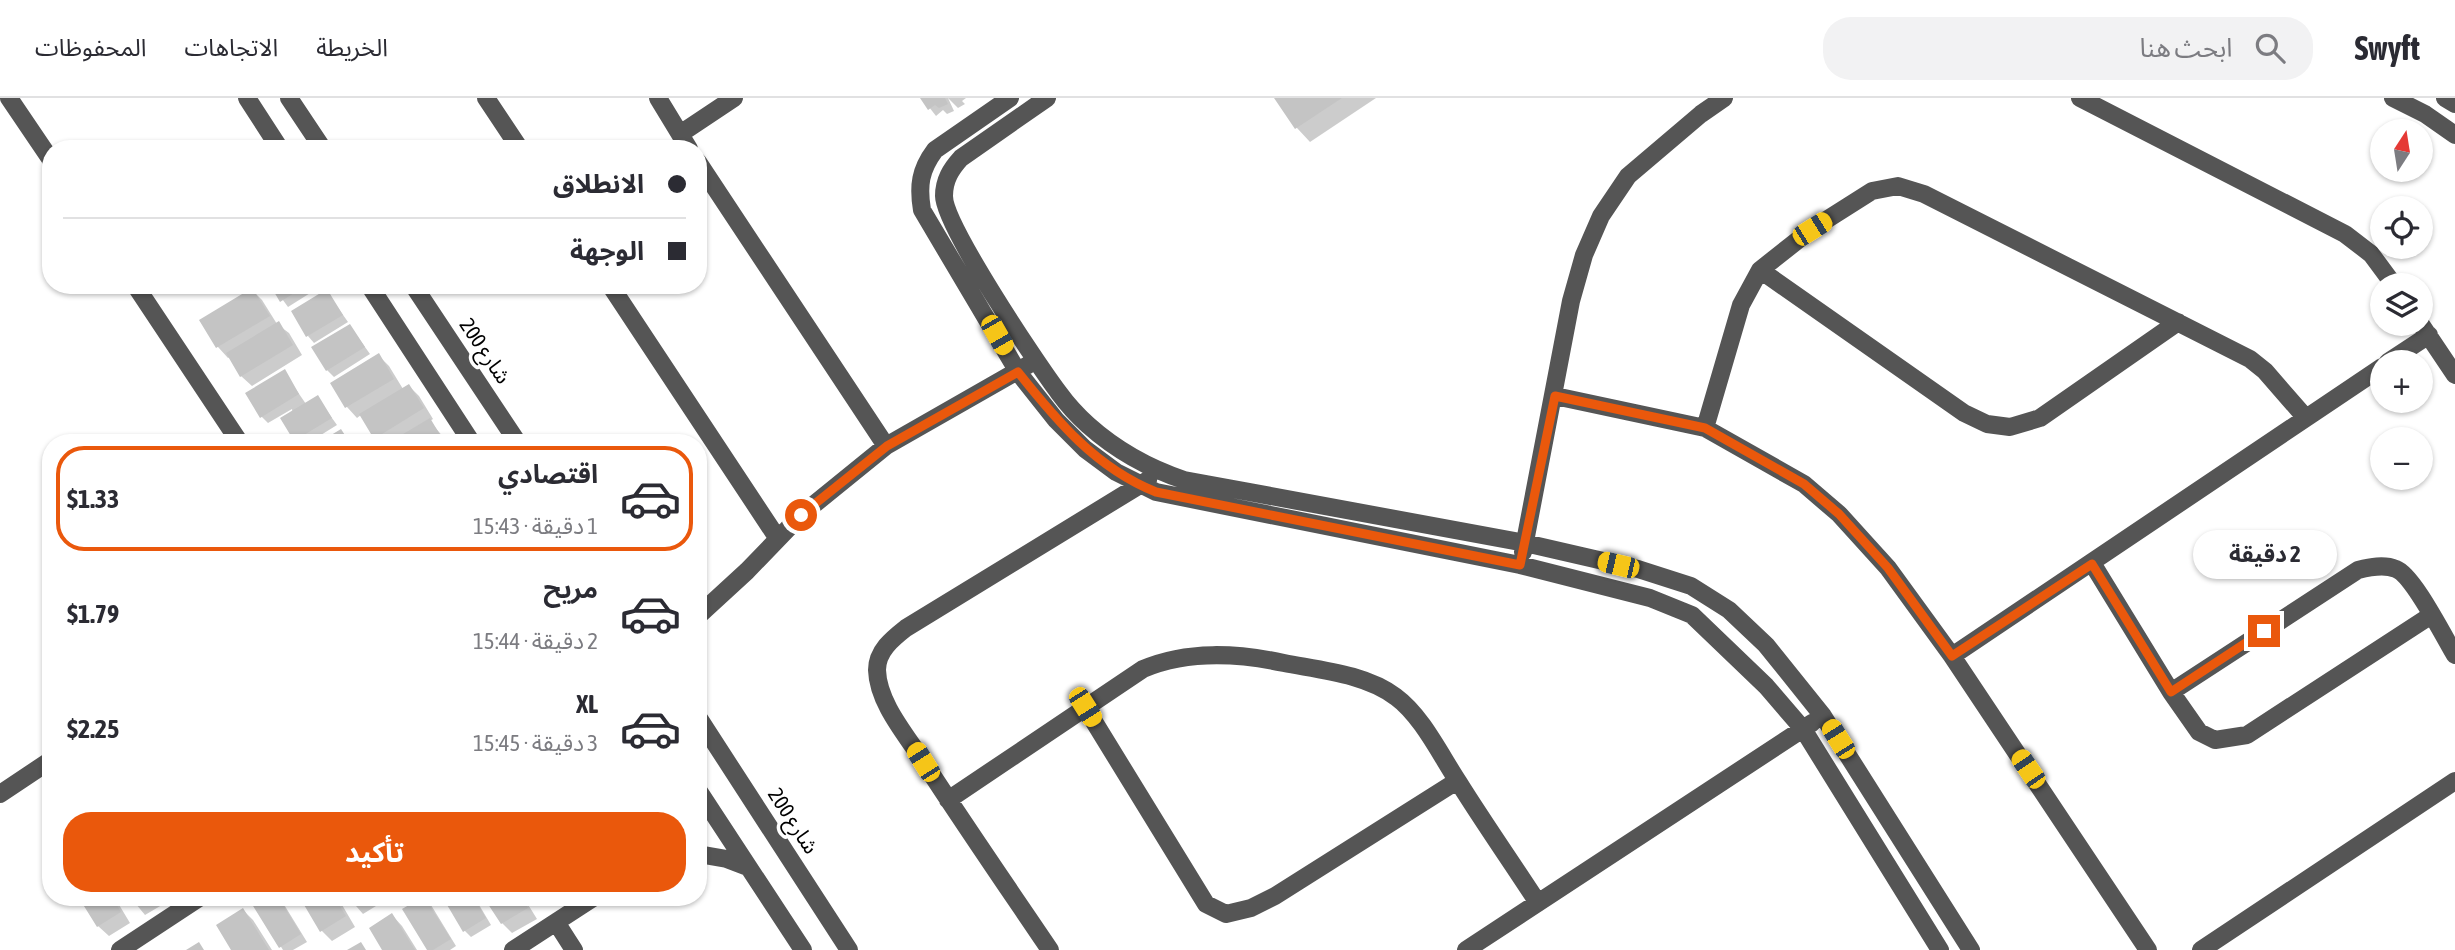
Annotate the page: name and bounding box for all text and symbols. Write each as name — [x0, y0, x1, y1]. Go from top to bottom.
search box — [1823, 17, 2313, 80]
icon: search — [2251, 29, 2289, 67]
text: Swyft — [2355, 29, 2420, 67]
text: ابحث هنا — [2139, 33, 2233, 63]
text: المحفوظات — [35, 34, 146, 61]
text: الاتجاهات — [184, 34, 278, 61]
text: الخريطة — [316, 34, 388, 61]
north arrow — [2370, 119, 2432, 182]
map controls — [2370, 119, 2433, 490]
text: الانطلاق — [553, 169, 644, 199]
button: locate — [2370, 196, 2433, 259]
car — [1789, 209, 1836, 249]
text: الوجهة — [570, 236, 644, 266]
button: layers — [2370, 273, 2433, 336]
car — [978, 312, 1017, 358]
street label: شارع 200 — [452, 313, 516, 390]
button: + — [2370, 350, 2433, 413]
button: − — [2370, 427, 2433, 490]
text: اقتصادي — [498, 459, 598, 489]
icon: car — [619, 467, 682, 530]
text: $1.33 — [67, 484, 119, 514]
route start — [785, 499, 817, 531]
text: 1 دقيقة · 15:43 — [473, 513, 598, 539]
callout: 2 دقيقة — [2192, 530, 2336, 578]
text: 2 دقيقة — [2229, 541, 2301, 567]
car — [1596, 550, 1641, 580]
text: مريح — [543, 574, 598, 604]
icon: car — [619, 582, 682, 645]
text: $1.79 — [67, 599, 119, 629]
route end — [2248, 615, 2280, 647]
text: 2 دقيقة · 15:44 — [473, 628, 598, 654]
car — [1065, 684, 1106, 730]
text: XL — [576, 689, 598, 719]
icon: car — [619, 697, 682, 760]
text: $2.25 — [67, 714, 119, 744]
car — [1818, 716, 1859, 762]
text: 3 دقيقة · 15:45 — [473, 730, 598, 756]
car — [903, 739, 944, 785]
car — [2008, 746, 2049, 792]
street label: شارع 200 — [760, 783, 824, 860]
button: تأكيد — [63, 812, 686, 892]

